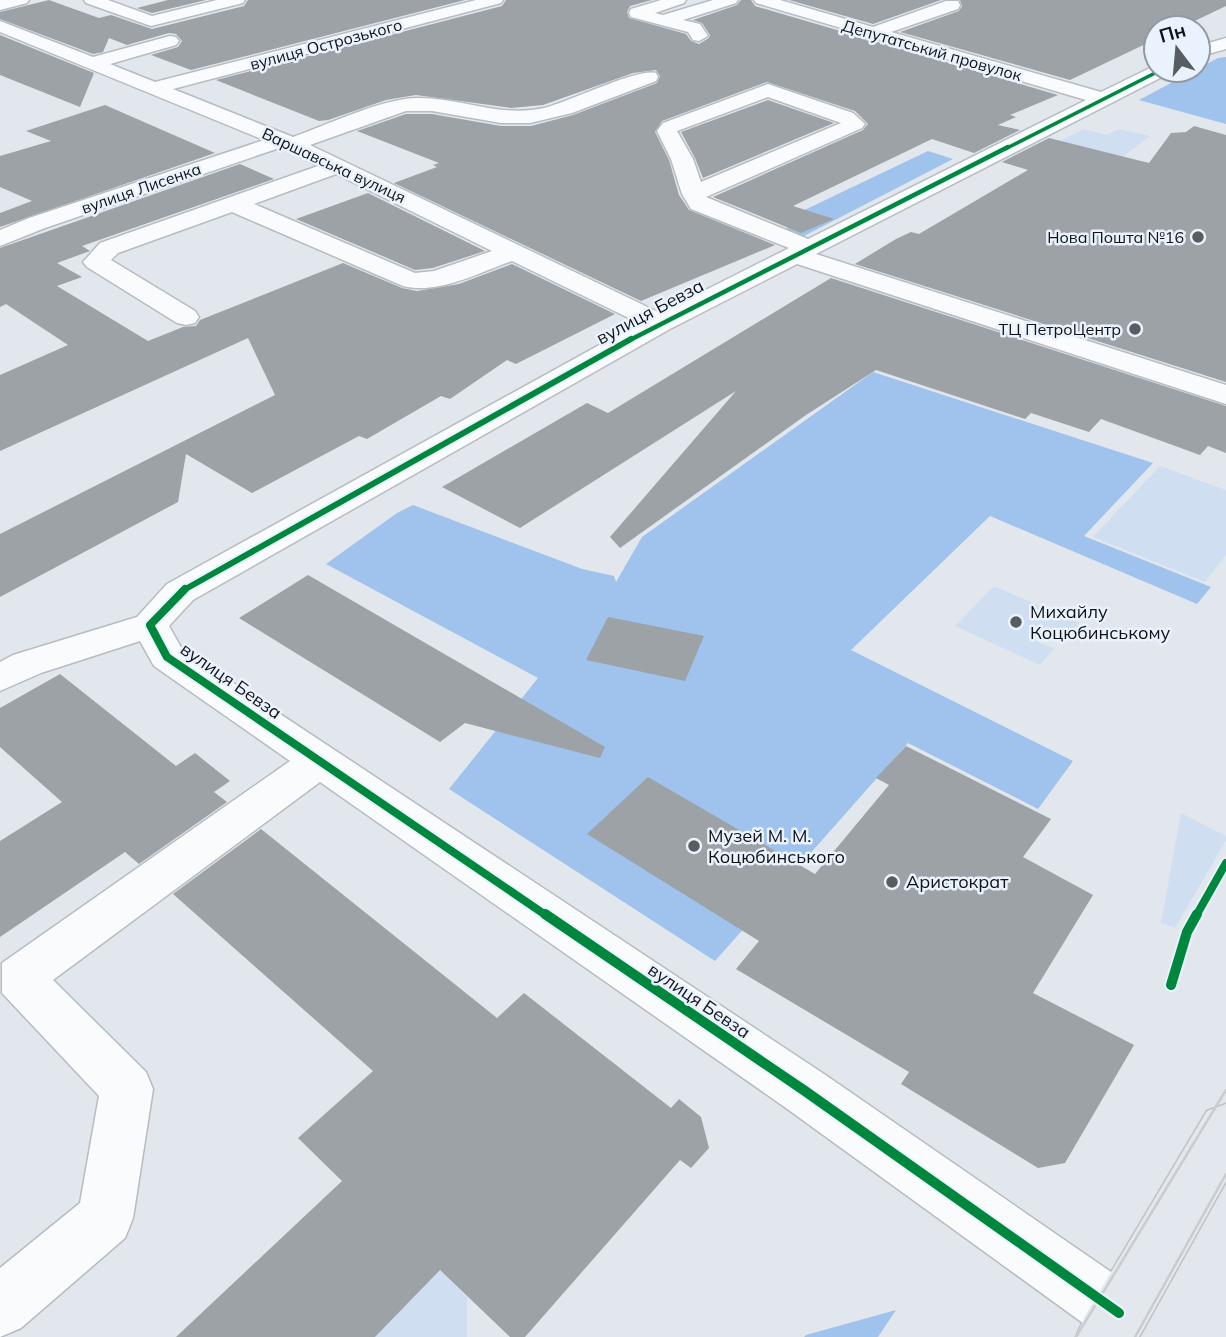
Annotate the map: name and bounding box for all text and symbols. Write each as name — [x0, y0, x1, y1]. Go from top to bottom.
street label: вулиця Острозького — [248, 14, 404, 74]
north arrow — [1142, 14, 1212, 84]
street label: Депутатський провулок — [840, 15, 1024, 85]
text: Пн — [1156, 17, 1188, 48]
street label: Варшавська вулиця — [259, 123, 409, 207]
street label: вулиця Лисенка — [78, 158, 204, 218]
place label: Нова Пошта №16 — [1047, 227, 1184, 247]
marker: Нова Пошта №16 — [1190, 229, 1206, 245]
street label: вулиця Бевза — [592, 274, 707, 350]
place label: ТЦ ПетроЦентр — [999, 319, 1121, 339]
marker: ТЦ ПетроЦентр — [1127, 321, 1143, 337]
place label: Михайлу Коцюбинському — [1030, 600, 1171, 644]
marker: Михайлу Коцюбинському — [1008, 614, 1024, 630]
street label: вулиця Бевза — [176, 637, 286, 724]
place label: Музей М. М. Коцюбинського — [708, 824, 845, 868]
marker: Музей М. М. Коцюбинського — [686, 838, 702, 854]
place label: Аристократ — [906, 870, 1009, 893]
marker: Аристократ — [884, 874, 900, 890]
street label: вулиця Бевза — [644, 958, 755, 1043]

